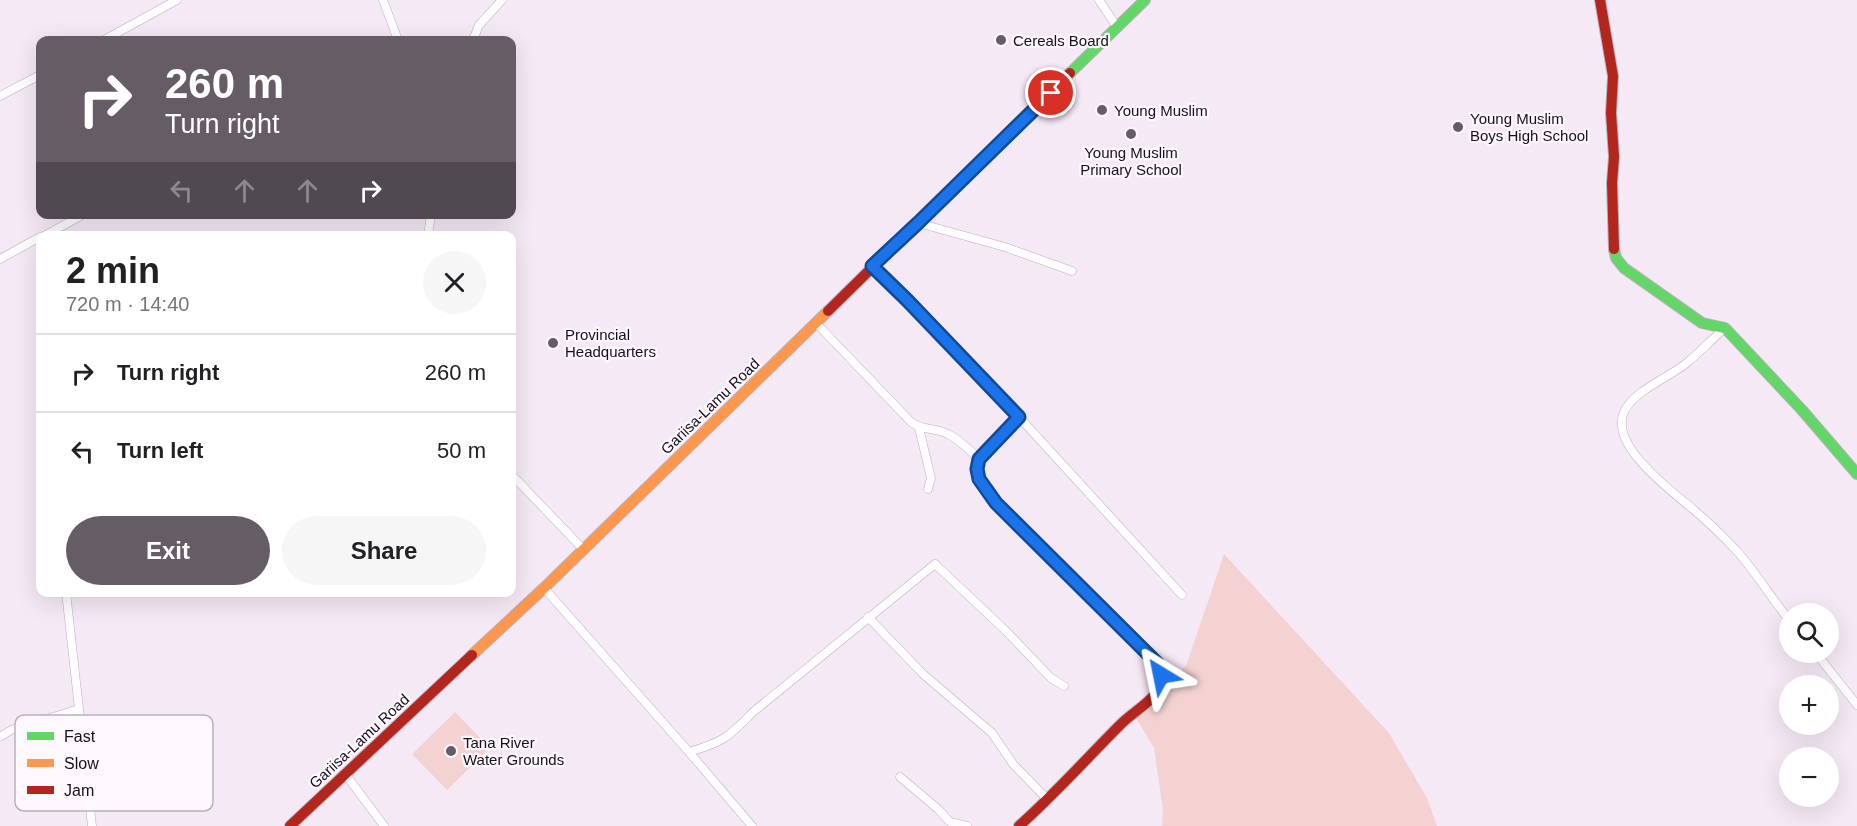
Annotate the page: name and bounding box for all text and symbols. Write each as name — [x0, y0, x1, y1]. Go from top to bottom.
place label: Cereals Board — [1013, 32, 1109, 49]
marker: Cereals Board — [994, 33, 1008, 47]
icon: right — [66, 60, 144, 138]
text: 260 m — [165, 60, 284, 107]
pin — [1025, 67, 1076, 118]
icon: arrive — [1034, 76, 1067, 109]
place label: Young Muslim — [1114, 102, 1208, 119]
marker: Young Muslim — [1095, 103, 1109, 117]
text: Turn right — [165, 109, 280, 139]
place label: Young Muslim Boys High School — [1470, 110, 1588, 144]
marker: Young Muslim Boys High School — [1451, 120, 1465, 134]
marker: Young Muslim Primary School — [1124, 127, 1138, 141]
place label: Young Muslim Primary School — [1080, 144, 1182, 178]
icon: left — [165, 174, 198, 207]
icon: ahead — [228, 174, 261, 207]
icon: ahead — [291, 174, 324, 207]
icon: right — [354, 174, 387, 207]
text: 2 min — [66, 250, 160, 291]
button: close — [423, 251, 486, 314]
text: 720 m · 14:40 — [66, 293, 189, 315]
place label: Provincial Headquarters — [565, 326, 656, 360]
marker: Provincial Headquarters — [546, 336, 560, 350]
street label: Gariisa-Lamu Road — [657, 355, 763, 457]
icon: right — [66, 357, 99, 390]
text: Turn right — [117, 360, 219, 385]
text: 260 m — [425, 360, 486, 385]
icon: left — [66, 435, 99, 468]
text: Turn left — [117, 438, 203, 463]
text: 50 m — [437, 438, 486, 463]
button: Exit — [66, 516, 270, 585]
button: Share — [282, 516, 486, 585]
map controls — [1779, 603, 1839, 807]
button: search — [1779, 603, 1839, 663]
position arrow — [1129, 643, 1193, 707]
button: + — [1779, 675, 1839, 735]
street label: Gariisa-Lamu Road — [306, 690, 412, 792]
legend — [15, 715, 213, 811]
text: Fast — [64, 728, 96, 745]
place label: Tana River Water Grounds — [463, 734, 564, 768]
marker: Tana River Water Grounds — [444, 744, 458, 758]
button: − — [1779, 747, 1839, 807]
text: Slow — [64, 755, 99, 772]
text: Jam — [64, 782, 94, 799]

